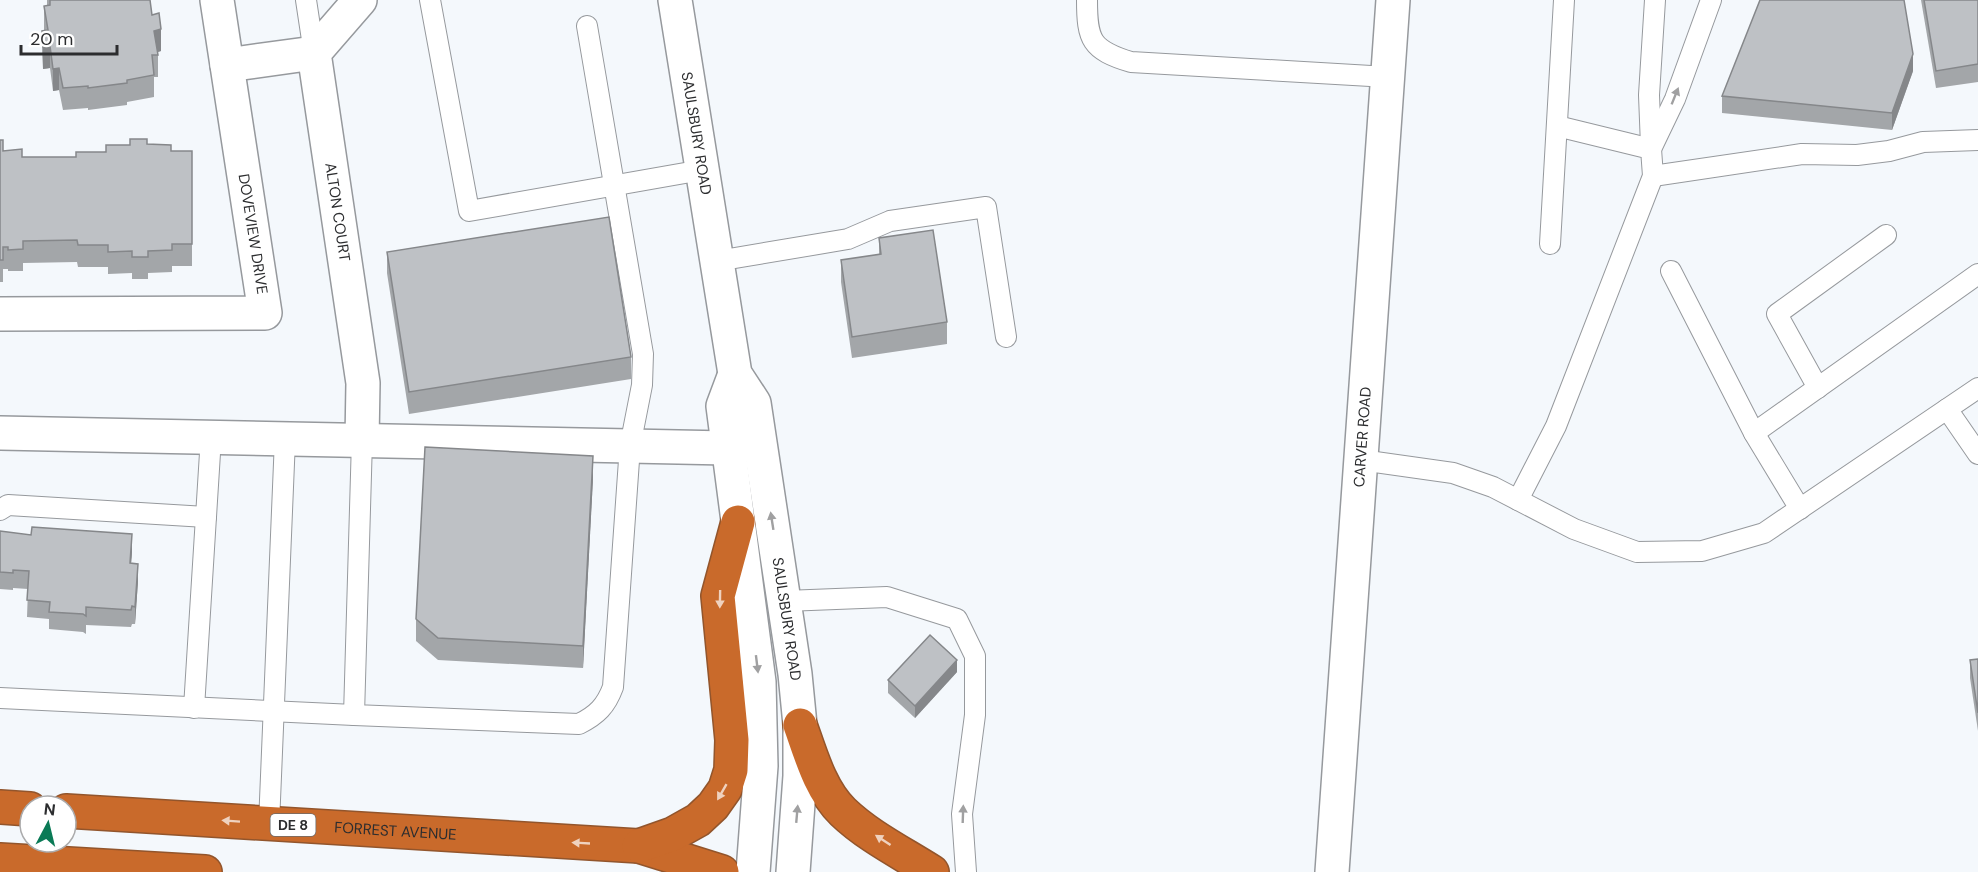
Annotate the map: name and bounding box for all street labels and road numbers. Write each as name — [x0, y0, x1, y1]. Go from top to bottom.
street label: SAULSBURY ROAD — [677, 70, 716, 196]
street label: ALTON COURT — [320, 161, 355, 263]
street label: DOVEVIEW DRIVE — [234, 172, 272, 296]
street label: CARVER ROAD — [1349, 386, 1376, 488]
street label: SAULSBURY ROAD — [768, 556, 806, 682]
road number: DE 8 — [270, 814, 316, 836]
street label: FORREST AVENUE — [334, 817, 457, 845]

